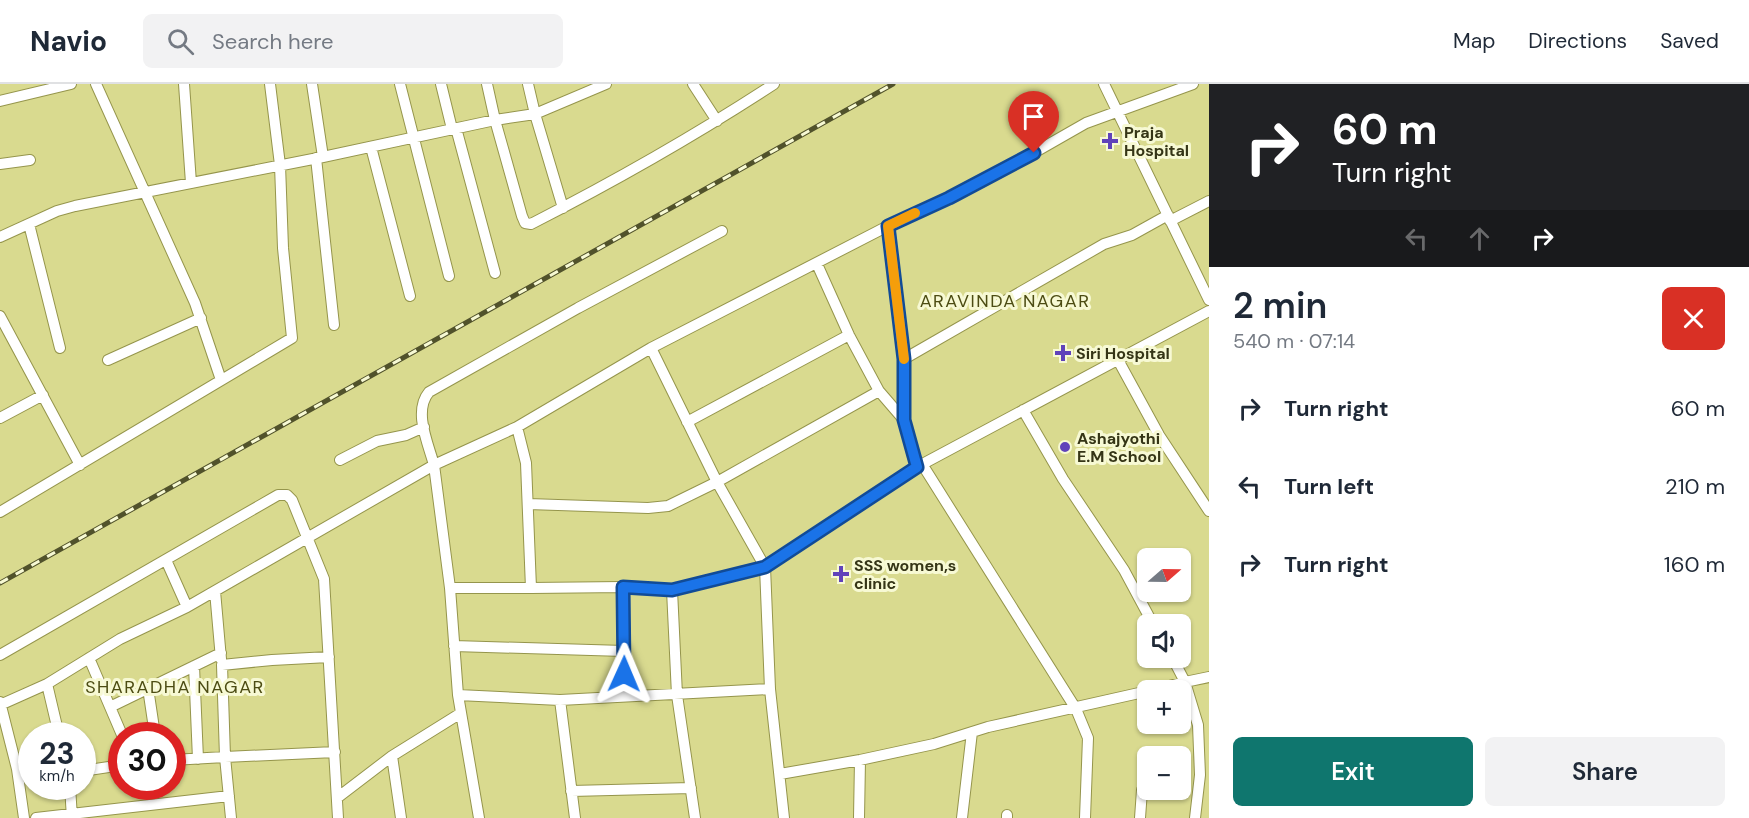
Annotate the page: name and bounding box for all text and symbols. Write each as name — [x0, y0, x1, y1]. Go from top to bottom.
search box — [143, 14, 563, 68]
text: Navio — [30, 23, 107, 60]
icon: search — [164, 25, 197, 58]
text: Search here — [212, 27, 333, 56]
text: Map — [1453, 27, 1495, 55]
text: Directions — [1528, 27, 1627, 55]
text: Saved — [1660, 27, 1719, 55]
pin — [1008, 91, 1059, 153]
icon: arrive — [1017, 100, 1050, 133]
text: 60 m — [1332, 102, 1438, 157]
icon: right — [1233, 108, 1311, 186]
place label: Praja Hospital — [1124, 122, 1189, 161]
marker: Praja Hospital — [1101, 132, 1119, 150]
text: Turn right — [1332, 155, 1452, 190]
icon: left — [1400, 222, 1433, 255]
icon: ahead — [1463, 222, 1496, 255]
icon: right — [1526, 222, 1559, 255]
text: 2 min — [1233, 282, 1327, 329]
button: close — [1662, 287, 1725, 350]
district label: ARAVINDA NAGAR — [920, 289, 1090, 313]
text: 540 m · 07:14 — [1233, 328, 1355, 354]
place label: Siri Hospital — [1076, 343, 1170, 364]
marker: Siri Hospital — [1054, 344, 1072, 362]
icon: right — [1233, 392, 1266, 425]
text: Turn right — [1284, 394, 1389, 423]
text: 60 m — [1671, 394, 1725, 423]
place label: Ashajyothi E.M School — [1077, 428, 1161, 467]
marker: Ashajyothi E.M School — [1058, 440, 1072, 454]
icon: left — [1233, 470, 1266, 503]
text: Turn left — [1284, 472, 1374, 501]
text: 210 m — [1665, 472, 1725, 501]
north arrow — [1137, 548, 1191, 602]
map controls — [1137, 548, 1191, 800]
icon: right — [1233, 548, 1266, 581]
text: Turn right — [1284, 550, 1389, 579]
text: 160 m — [1664, 550, 1725, 579]
place label: SSS women,s clinic — [854, 555, 956, 594]
marker: SSS women,s clinic — [832, 565, 850, 583]
button: sound — [1137, 614, 1191, 668]
position arrow — [592, 642, 656, 706]
district label: SHARADHA NAGAR — [85, 675, 265, 699]
button: + — [1137, 680, 1191, 734]
speed limit sign: 30 — [108, 722, 186, 800]
text: 23 — [39, 734, 75, 773]
button: Exit — [1233, 737, 1473, 806]
button: Share — [1485, 737, 1725, 806]
button: − — [1137, 746, 1191, 800]
text: km/h — [39, 766, 75, 786]

